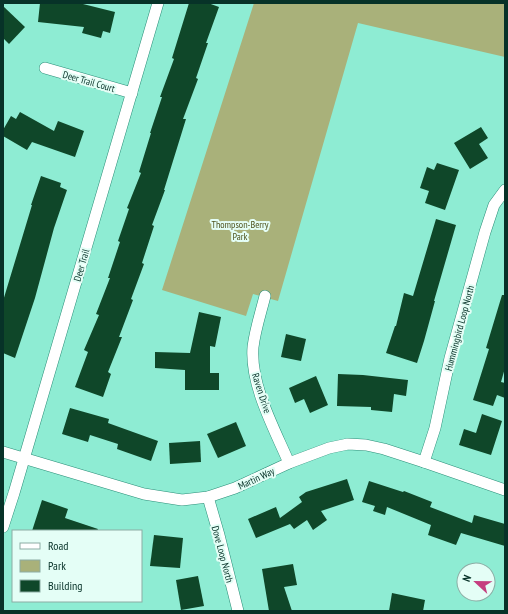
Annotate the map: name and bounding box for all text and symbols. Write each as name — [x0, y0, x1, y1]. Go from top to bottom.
street label: Deer Trail Court — [61, 68, 117, 95]
park label: Thompson-Berry Park — [211, 218, 269, 243]
street label: Deer Trail — [71, 247, 92, 283]
street label: Hummingbird Loop North — [442, 284, 477, 372]
street label: Raven Drive — [249, 371, 274, 415]
street label: Martin Way — [236, 464, 277, 493]
street label: Dove Loop North — [209, 524, 236, 584]
legend — [12, 530, 142, 602]
text: Road — [48, 538, 68, 553]
text: Park — [48, 558, 66, 573]
north arrow — [456, 562, 496, 602]
text: N — [459, 573, 474, 584]
text: Building — [48, 578, 83, 593]

